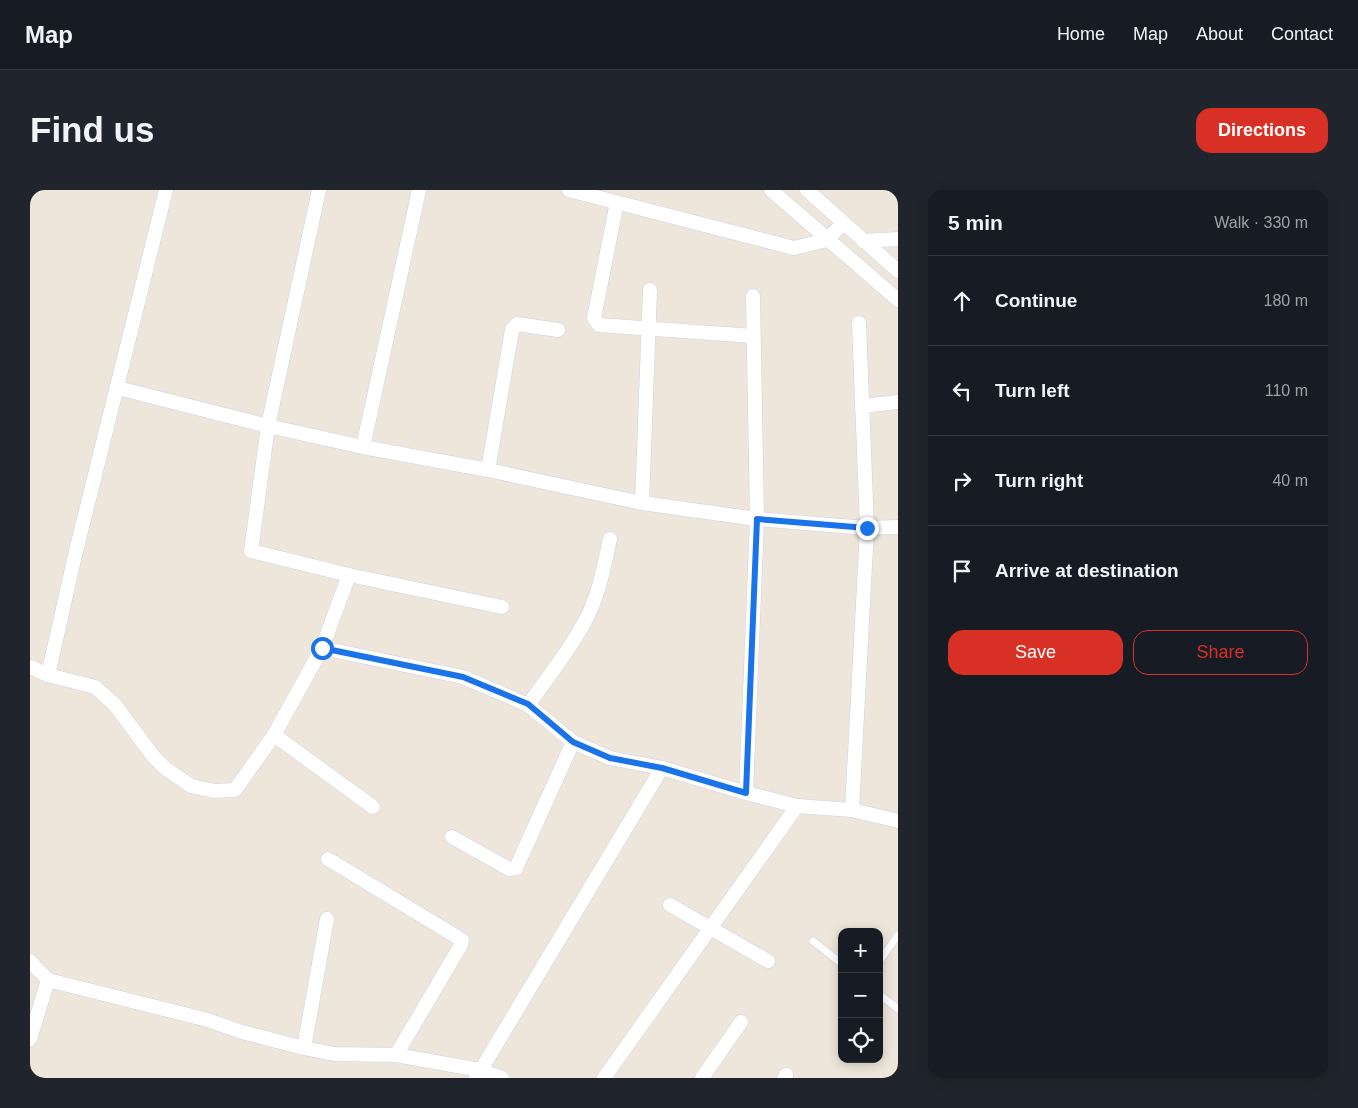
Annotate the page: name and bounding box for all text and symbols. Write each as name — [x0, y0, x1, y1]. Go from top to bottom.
text: Map — [25, 21, 73, 48]
text: Home — [1057, 24, 1105, 44]
text: Map — [1133, 24, 1168, 44]
text: About — [1196, 24, 1243, 44]
text: Contact — [1271, 24, 1333, 44]
button: Directions — [1196, 108, 1328, 153]
text: Find us — [30, 110, 154, 149]
text: 5 min — [948, 211, 1003, 234]
text: Walk · 330 m — [1214, 214, 1308, 231]
icon: ahead — [948, 287, 976, 315]
text: Continue — [995, 290, 1077, 311]
text: 180 m — [1264, 292, 1308, 309]
icon: left — [948, 377, 976, 405]
text: Turn left — [995, 380, 1070, 401]
text: 110 m — [1265, 382, 1308, 399]
icon: right — [948, 467, 976, 495]
text: Turn right — [995, 470, 1083, 491]
text: 40 m — [1272, 472, 1308, 489]
route end — [856, 517, 879, 540]
icon: arrive — [948, 557, 976, 585]
text: Arrive at destination — [995, 560, 1179, 581]
button: Save — [948, 630, 1123, 675]
button: Share — [1133, 630, 1308, 675]
route start — [311, 637, 334, 660]
map controls — [838, 928, 883, 1063]
button: + — [838, 928, 883, 973]
button: − — [838, 973, 883, 1018]
button: locate — [838, 1018, 883, 1063]

